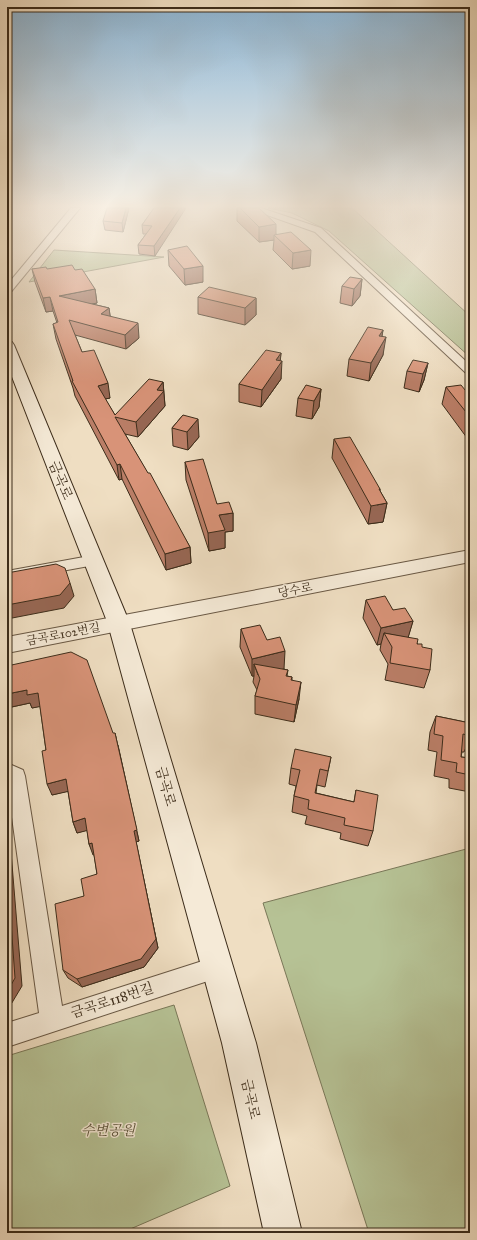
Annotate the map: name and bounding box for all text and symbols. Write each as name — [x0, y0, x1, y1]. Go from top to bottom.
street label: 금곡로 — [45, 458, 76, 503]
street label: 당수로 — [277, 580, 314, 600]
street label: 금곡로102번길 — [25, 620, 101, 648]
street label: 금곡로 — [152, 764, 179, 808]
street label: 금곡로118번길 — [69, 979, 156, 1022]
street label: 금곡로 — [238, 1077, 263, 1121]
park label: 수변공원 — [81, 1122, 137, 1139]

